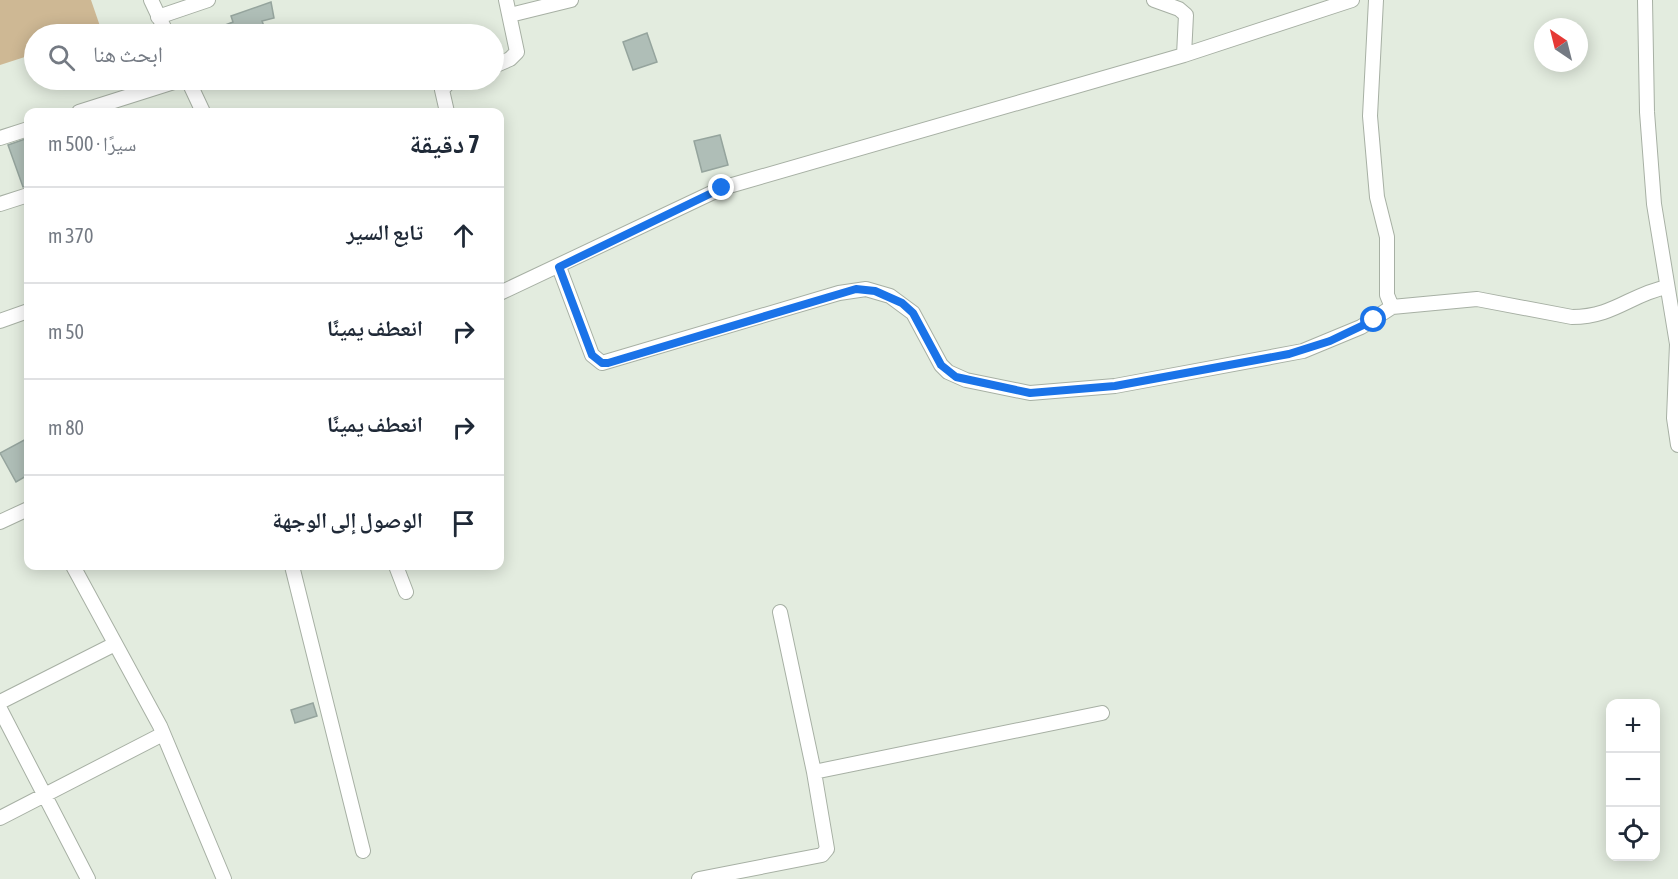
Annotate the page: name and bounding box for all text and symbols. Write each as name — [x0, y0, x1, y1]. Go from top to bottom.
north arrow — [1534, 18, 1588, 72]
search box — [24, 24, 504, 90]
icon: search — [45, 41, 78, 74]
text: ابحث هنا — [93, 41, 163, 67]
text: 7 دقيقة — [410, 129, 480, 159]
text: سيرًا · 500 m — [48, 132, 136, 155]
route end — [708, 174, 734, 200]
text: تابع السير — [347, 219, 423, 245]
icon: ahead — [447, 219, 480, 252]
text: 370 m — [48, 224, 93, 247]
route start — [1360, 306, 1386, 332]
text: انعطف يمينًا — [327, 315, 423, 341]
icon: right — [447, 315, 480, 348]
text: 50 m — [48, 320, 84, 343]
text: انعطف يمينًا — [327, 411, 423, 437]
icon: right — [447, 411, 480, 444]
text: 80 m — [48, 416, 84, 439]
text: الوصول إلى الوجهة — [272, 507, 423, 533]
icon: arrive — [447, 507, 480, 540]
map controls — [1606, 699, 1660, 861]
button: + — [1606, 699, 1660, 753]
button: − — [1606, 753, 1660, 807]
button: locate — [1606, 807, 1660, 861]

